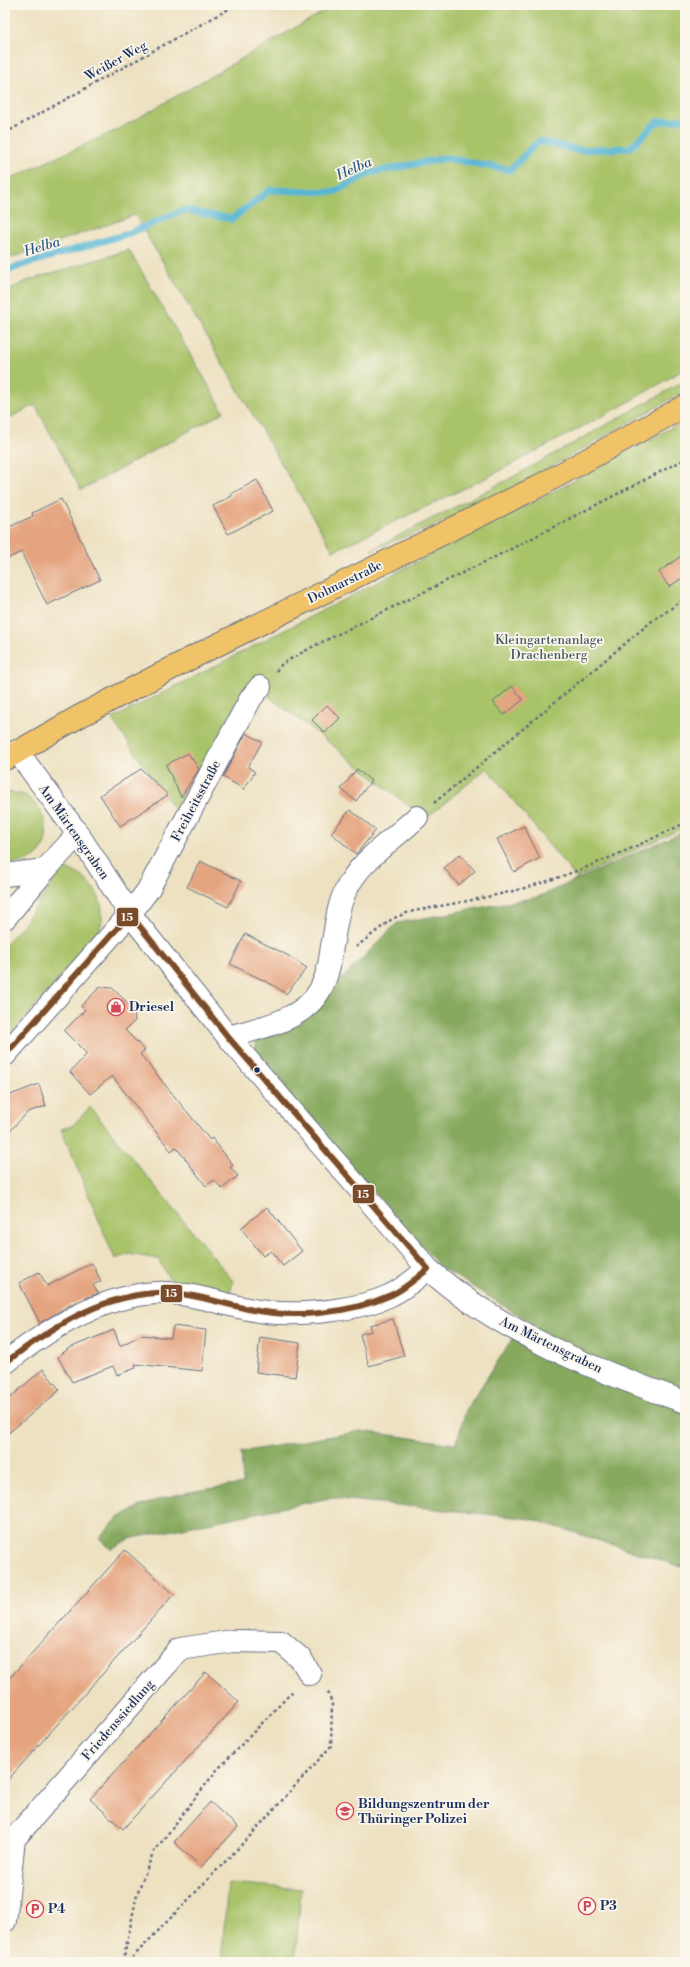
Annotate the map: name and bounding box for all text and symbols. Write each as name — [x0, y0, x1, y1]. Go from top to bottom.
street label: Weißer Weg — [81, 37, 150, 85]
water label: Helba — [332, 153, 375, 185]
water label: Helba — [21, 233, 63, 261]
street label: Dolmarstraße — [305, 557, 385, 607]
park label: Kleingartenanlage Drachenberg — [495, 632, 603, 663]
street label: Freiheitsstraße — [168, 757, 224, 844]
street label: Am Märtensgraben — [35, 781, 113, 883]
line badge: 15 — [116, 907, 139, 927]
text: 15 — [121, 911, 133, 925]
shop icon: Driesel — [106, 997, 126, 1017]
place label: Driesel — [129, 999, 175, 1015]
unlabelled marker — [252, 1065, 262, 1075]
line badge: 15 — [352, 1184, 375, 1204]
text: 15 — [357, 1188, 369, 1202]
line badge: 15 — [160, 1284, 183, 1303]
text: 15 — [165, 1287, 177, 1301]
street label: Am Märtensgraben — [496, 1313, 605, 1377]
street label: Friedenssiedlung — [78, 1676, 158, 1764]
place label: Bildungszentrum der Thüringer Polizei — [358, 1796, 490, 1827]
school or university icon: Bildungszentrum der Thüringer Polizei — [335, 1801, 355, 1821]
parking icon: P3 — [577, 1896, 597, 1916]
place label: P3 — [600, 1898, 617, 1914]
parking icon: P4 — [25, 1899, 45, 1919]
place label: P4 — [48, 1901, 66, 1917]

